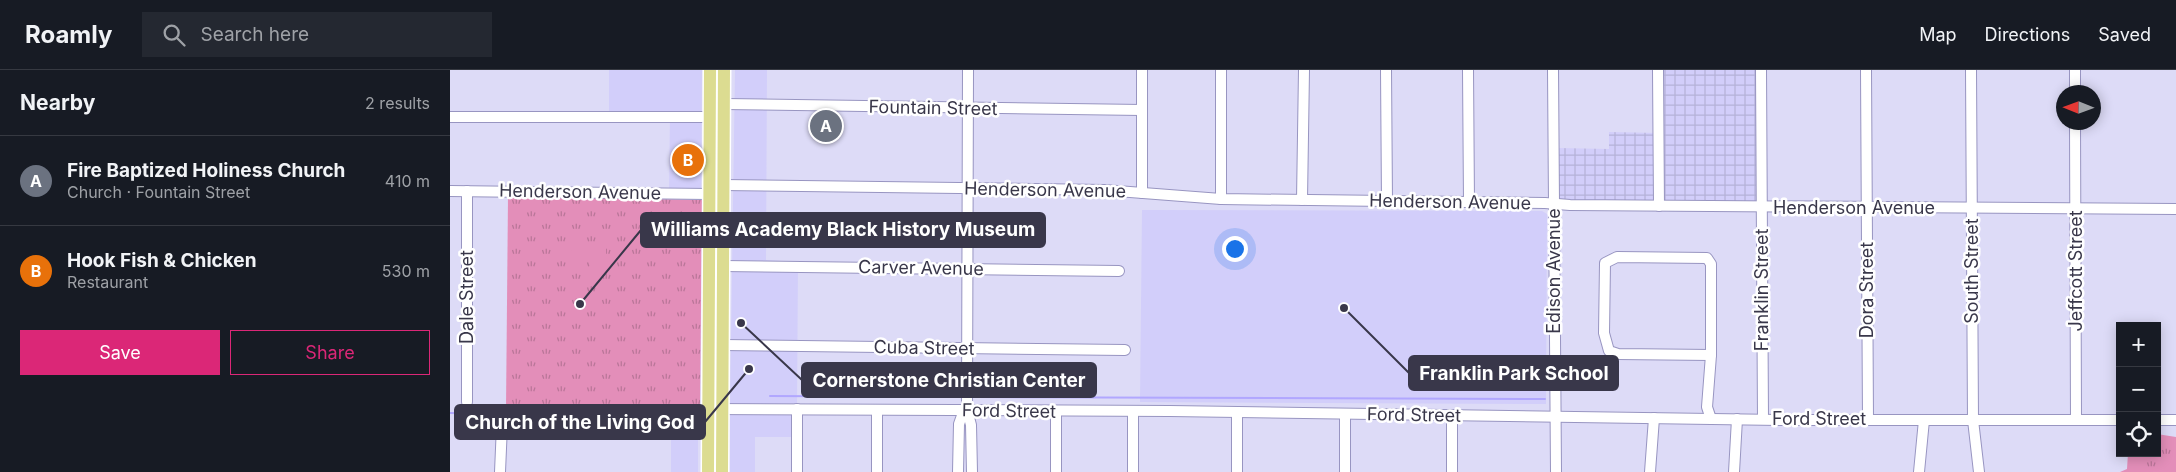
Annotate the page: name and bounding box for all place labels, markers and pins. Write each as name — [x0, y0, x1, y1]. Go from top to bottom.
pin: A — [810, 107, 842, 145]
pin: B — [672, 141, 704, 179]
callout: Williams Academy Black History Museum — [641, 213, 1045, 247]
callout: Franklin Park School — [1409, 356, 1618, 390]
callout: Cornerstone Christian Center — [802, 363, 1096, 397]
callout: Church of the Living God — [455, 405, 705, 439]

